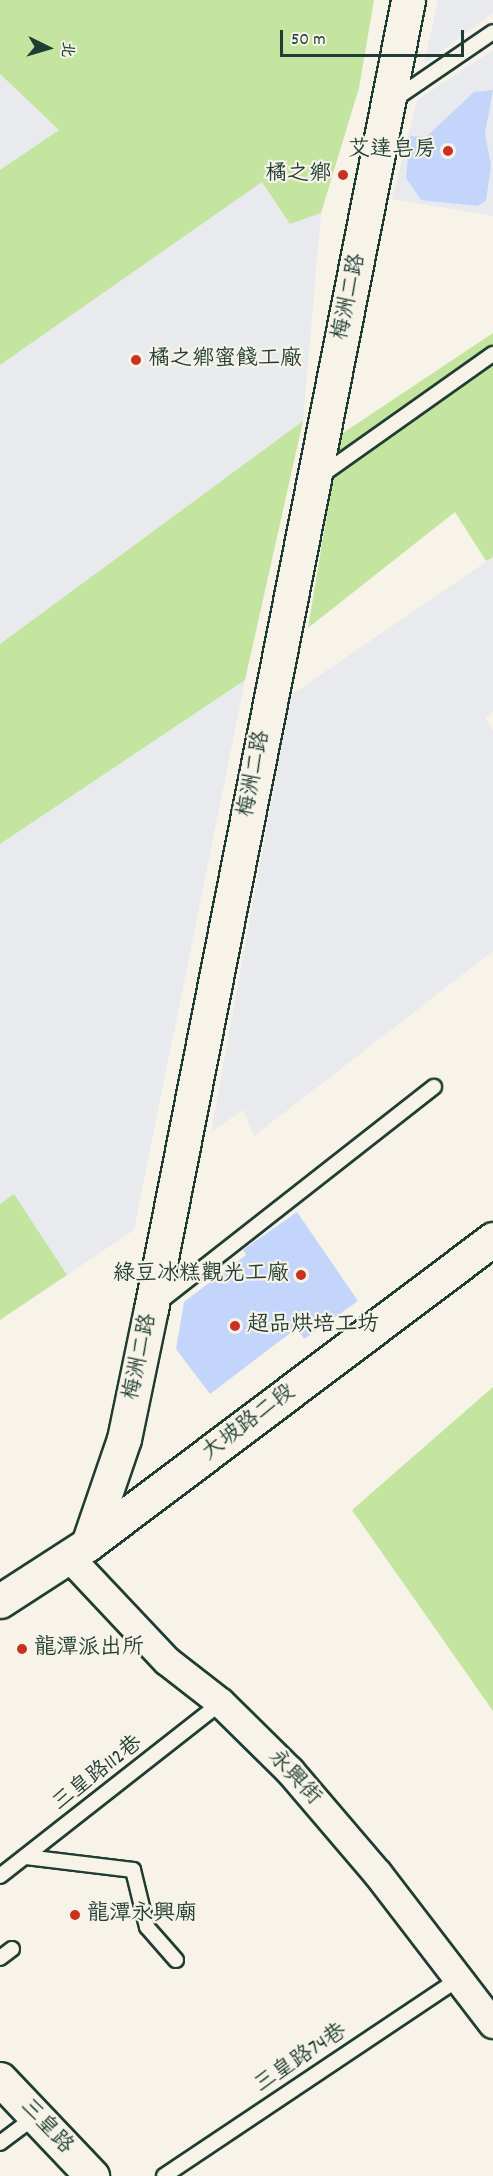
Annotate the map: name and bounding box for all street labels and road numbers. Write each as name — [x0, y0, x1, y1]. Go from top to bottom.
street label: 梅洲二路 — [328, 251, 372, 343]
street label: 梅洲二路 — [234, 728, 276, 820]
street label: 梅洲二路 — [119, 1311, 163, 1403]
street label: 大坡路二段 — [197, 1379, 301, 1467]
street label: 三皇路112巷 — [48, 1731, 148, 1817]
street label: 永興街 — [262, 1745, 326, 1811]
street label: 三皇路74巷 — [250, 2019, 352, 2099]
street label: 三皇路 — [14, 2094, 78, 2160]

